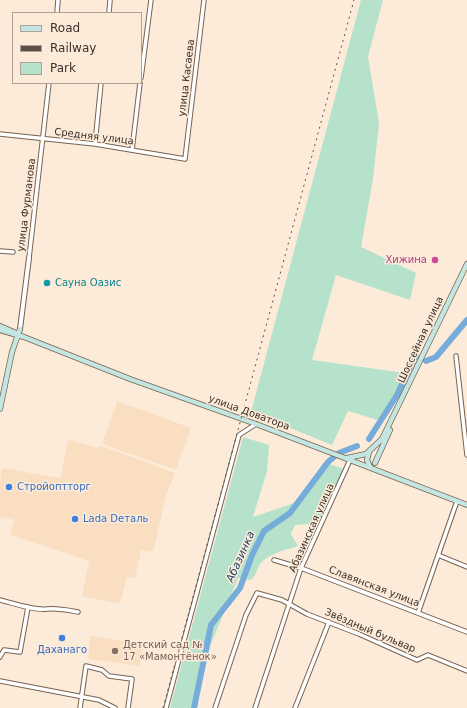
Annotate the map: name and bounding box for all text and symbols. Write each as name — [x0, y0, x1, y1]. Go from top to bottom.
legend — [12, 12, 142, 84]
text: Road — [50, 21, 80, 35]
street label: улица Касаева — [176, 39, 198, 117]
text: Railway — [50, 41, 96, 55]
text: Park — [50, 61, 76, 75]
street label: Средняя улица — [54, 126, 134, 148]
street label: улица Фурманова — [15, 158, 39, 252]
place label: Хижина — [385, 254, 427, 266]
marker: Хижина — [430, 255, 440, 265]
place label: Сауна Оазис — [55, 277, 121, 289]
marker: Сауна Оазис — [42, 278, 52, 288]
street label: Шоссейная улица — [396, 295, 446, 385]
street label: улица Доватора — [207, 393, 291, 433]
place label: Стройоптторг — [17, 481, 91, 493]
marker: Стройоптторг — [4, 482, 14, 492]
street label: Абазинская улица — [287, 482, 337, 574]
place label: Lada Dеталь — [83, 513, 148, 525]
marker: Lada Dеталь — [70, 514, 80, 524]
water label: Абазинка — [224, 529, 258, 585]
street label: Славянская улица — [327, 564, 421, 610]
street label: Звёздный бульвар — [323, 606, 417, 656]
marker: Даханаго — [57, 633, 67, 643]
place label: Детский сад № 17 «Мамонтёнок» — [123, 639, 217, 662]
place label: Даханаго — [37, 644, 87, 656]
marker: Детский сад № 17 «Мамонтёнок» — [110, 646, 120, 656]

